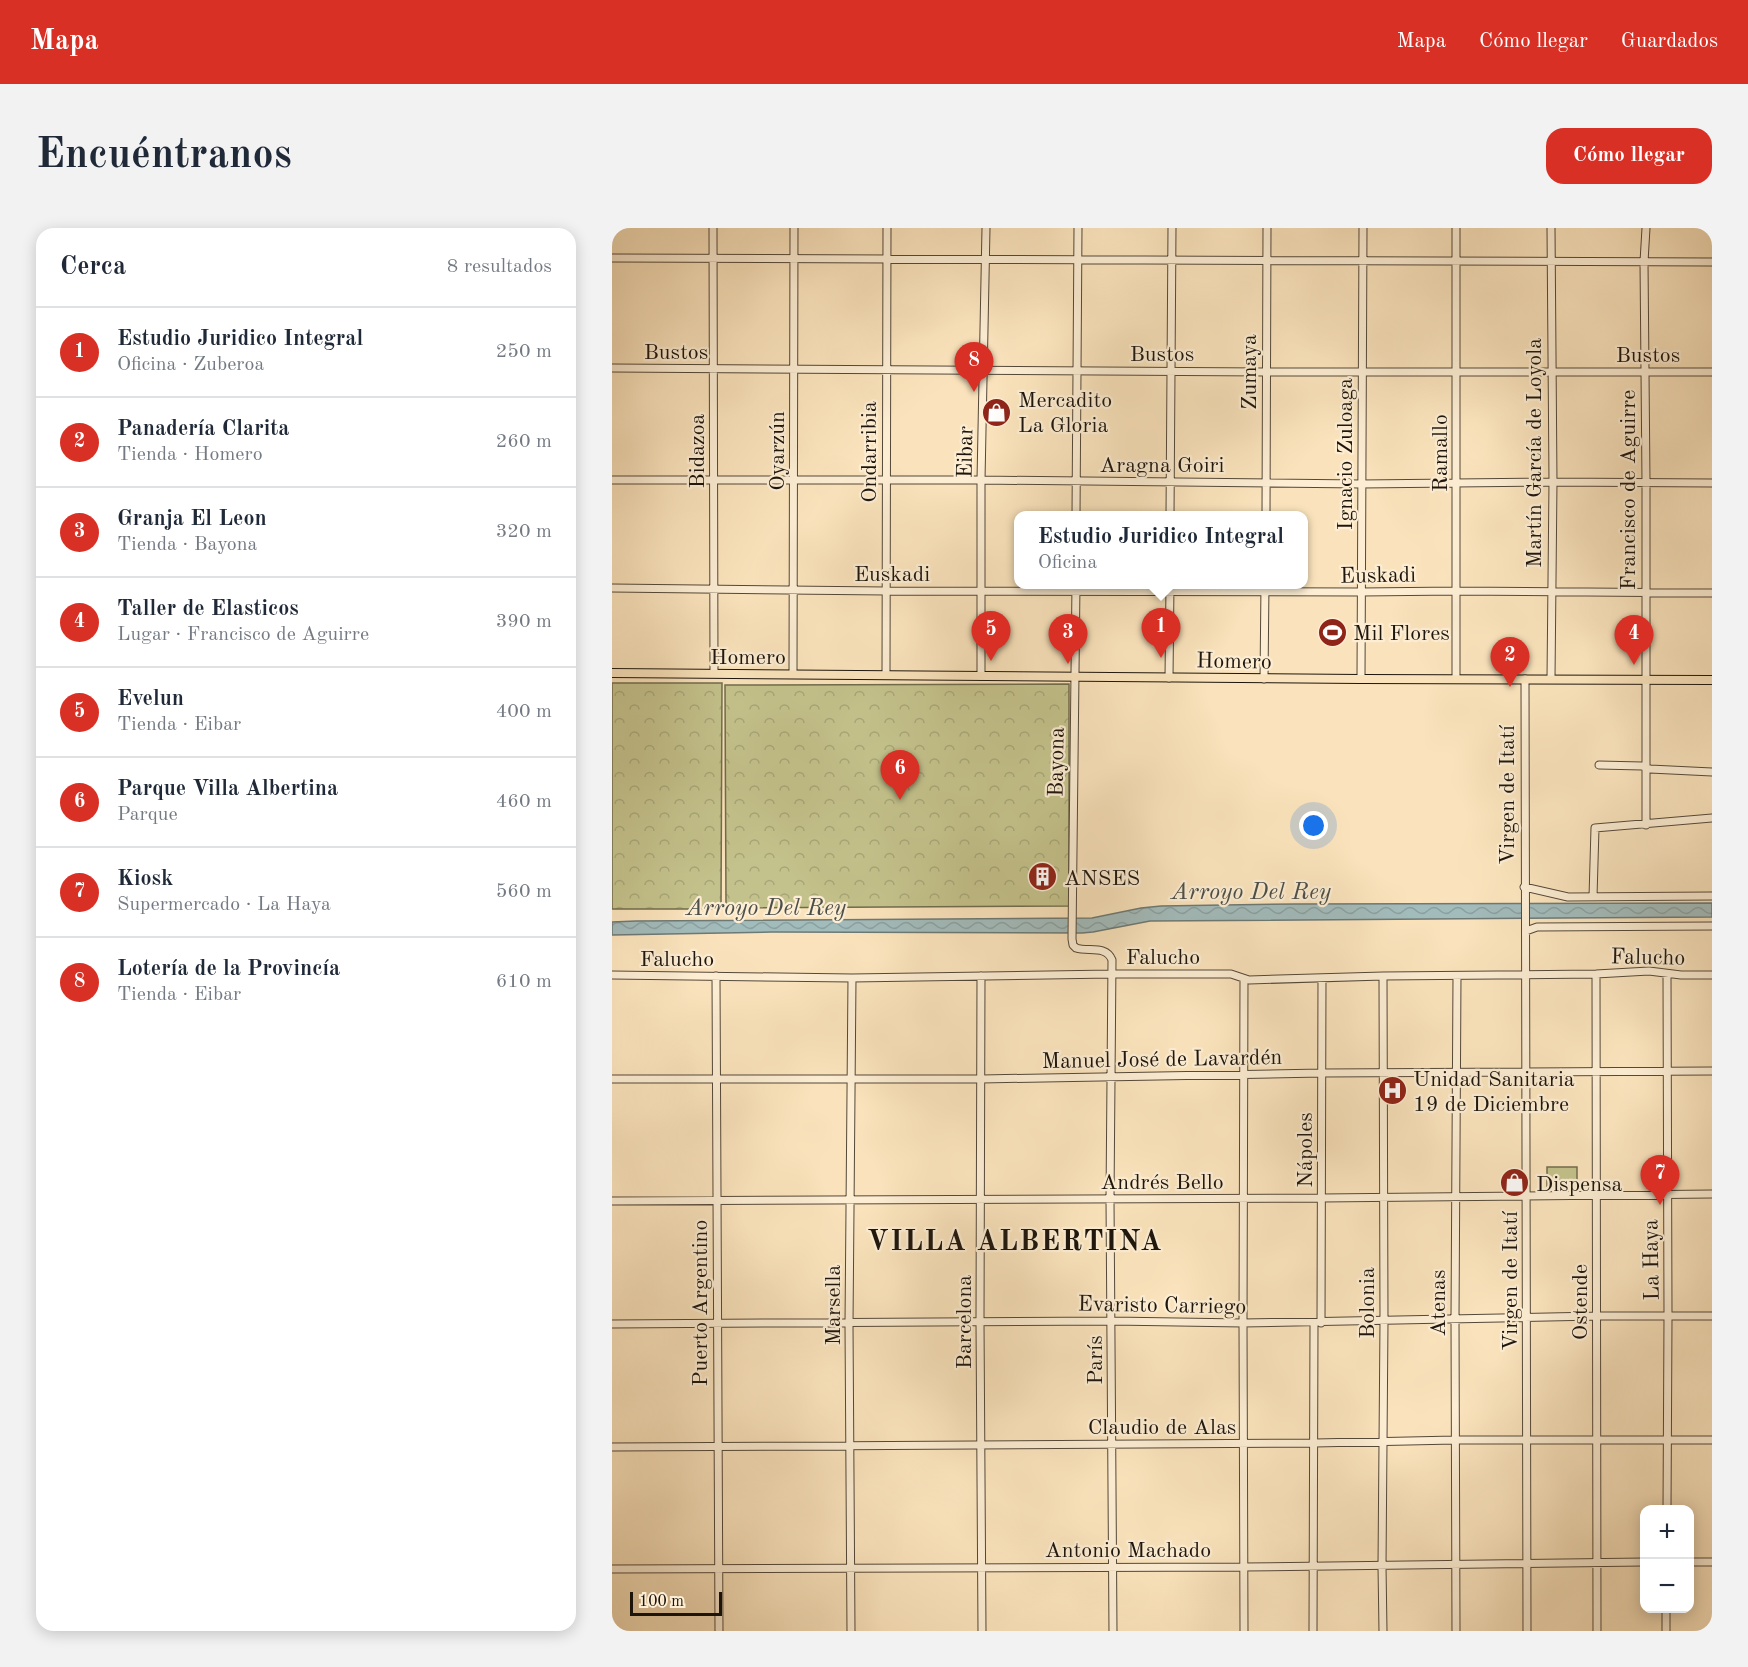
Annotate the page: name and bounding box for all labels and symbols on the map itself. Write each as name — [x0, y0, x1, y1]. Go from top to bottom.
street label: Zumaya — [1239, 334, 1261, 410]
street label: Martín García de Loyola — [1524, 338, 1546, 568]
street label: Bustos — [644, 342, 708, 364]
pin: 8 — [954, 342, 994, 392]
street label: Bustos — [1130, 344, 1194, 366]
street label: Bustos — [1616, 345, 1680, 367]
street label: Ignacio Zuloaga — [1335, 378, 1357, 530]
place label: Mercadito La Gloria — [1018, 390, 1112, 437]
street label: Francisco de Aguirre — [1618, 390, 1640, 590]
shop icon: Mercadito La Gloria — [981, 396, 1013, 428]
street label: Ondarribia — [859, 401, 881, 503]
street label: Oyarzún — [767, 411, 789, 491]
street label: Bidazoa — [687, 413, 709, 488]
street label: Ramallo — [1430, 414, 1452, 492]
street label: Eibar — [955, 426, 977, 478]
street label: Aragna Goiri — [1099, 455, 1225, 477]
street label: Euskadi — [854, 564, 930, 586]
street label: Euskadi — [1340, 564, 1416, 588]
pin: 1 — [1142, 608, 1180, 658]
pin: 5 — [972, 612, 1010, 661]
pin: 3 — [1048, 614, 1088, 664]
sports icon: Mil Flores — [1316, 616, 1348, 648]
pin: 4 — [1614, 616, 1654, 665]
place label: Mil Flores — [1353, 623, 1450, 645]
pin: 2 — [1490, 638, 1530, 687]
street label: Homero — [710, 647, 786, 669]
street label: Homero — [1196, 650, 1272, 674]
street label: Virgen de Itatí — [1497, 724, 1519, 865]
street label: Bayona — [1045, 727, 1069, 797]
pin: 6 — [880, 750, 920, 800]
your location — [1299, 811, 1328, 840]
building icon: ANSES — [1027, 861, 1059, 893]
place label: ANSES — [1064, 868, 1140, 890]
water label: Arroyo Del Rey — [1169, 881, 1332, 905]
water label: Arroyo Del Rey — [684, 897, 847, 921]
street label: Falucho — [1611, 946, 1685, 970]
street label: Falucho — [1126, 947, 1200, 969]
street label: Falucho — [640, 949, 714, 971]
street label: Manuel José de Lavardén — [1041, 1047, 1283, 1073]
place label: Unidad Sanitaria 19 de Diciembre — [1413, 1069, 1575, 1116]
hospital icon: Unidad Sanitaria 19 de Diciembre — [1376, 1075, 1408, 1107]
street label: Nápoles — [1295, 1112, 1317, 1188]
pin: 7 — [1640, 1156, 1680, 1205]
shop icon: Dispensa — [1499, 1167, 1531, 1199]
street label: Andrés Bello — [1100, 1172, 1224, 1194]
place label: Dispensa — [1536, 1174, 1623, 1196]
street label: Virgen de Itatí — [1500, 1210, 1522, 1351]
street label: La Haya — [1640, 1219, 1664, 1301]
street label: Puerto Argentino — [690, 1220, 712, 1386]
district label: VILLA ALBERTINA — [867, 1229, 1163, 1257]
street label: Ostende — [1570, 1264, 1592, 1340]
street label: Marsella — [823, 1265, 845, 1345]
street label: Bolonia — [1357, 1267, 1379, 1339]
street label: Atenas — [1428, 1270, 1450, 1336]
street label: Barcelona — [954, 1275, 976, 1369]
street label: Evaristo Carriego — [1077, 1294, 1247, 1318]
street label: París — [1085, 1335, 1107, 1385]
street label: Claudio de Alas — [1088, 1417, 1236, 1439]
street label: Antonio Machado — [1045, 1540, 1211, 1562]
scale bar — [630, 1589, 722, 1616]

